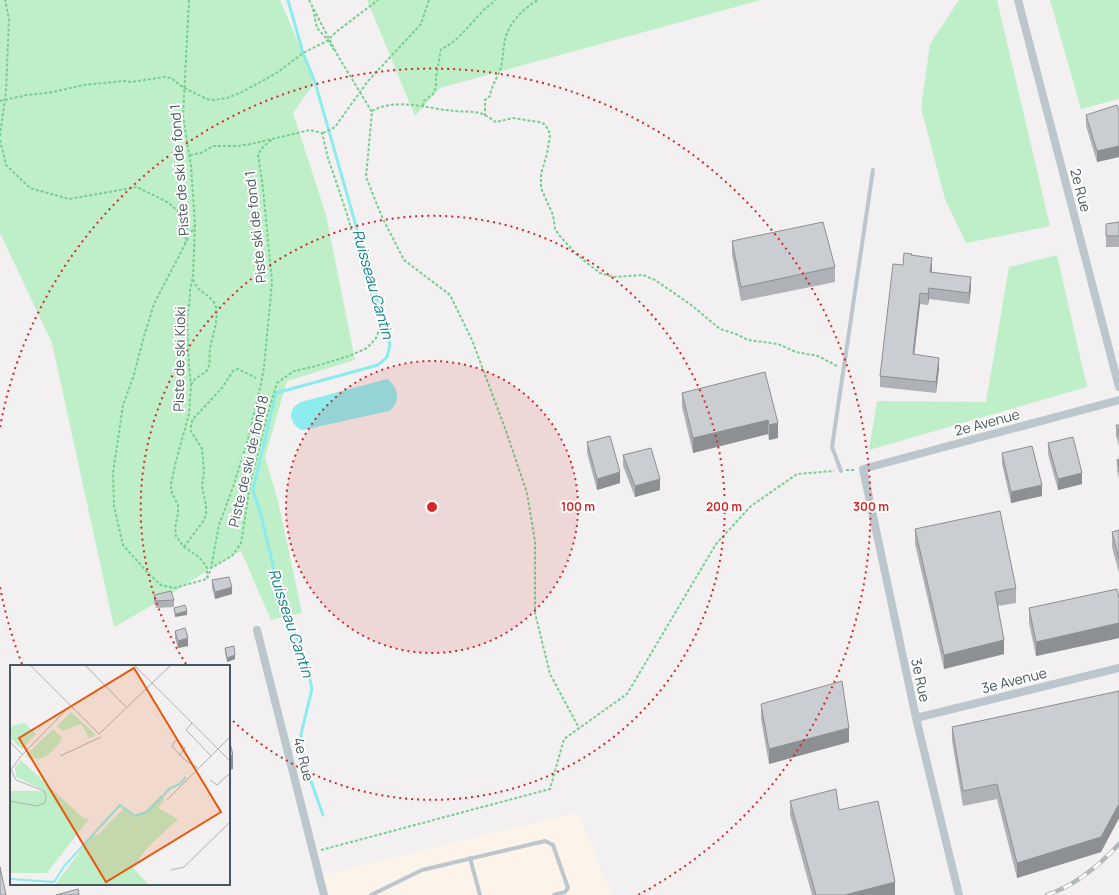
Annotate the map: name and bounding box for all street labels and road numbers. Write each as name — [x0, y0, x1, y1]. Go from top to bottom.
street label: Piste de ski de fond 1 — [165, 103, 193, 237]
street label: 2e Rue — [1066, 166, 1096, 214]
street label: Piste ski de fond 1 — [240, 170, 270, 284]
street label: Piste de ski Kioki — [169, 306, 189, 412]
street label: Piste de ski de fond 8 — [224, 393, 272, 529]
street label: 2e Avenue — [952, 404, 1022, 440]
street label: 3e Rue — [907, 656, 935, 704]
street label: 3e Avenue — [979, 663, 1049, 697]
street label: 4e Rue — [289, 735, 319, 783]

